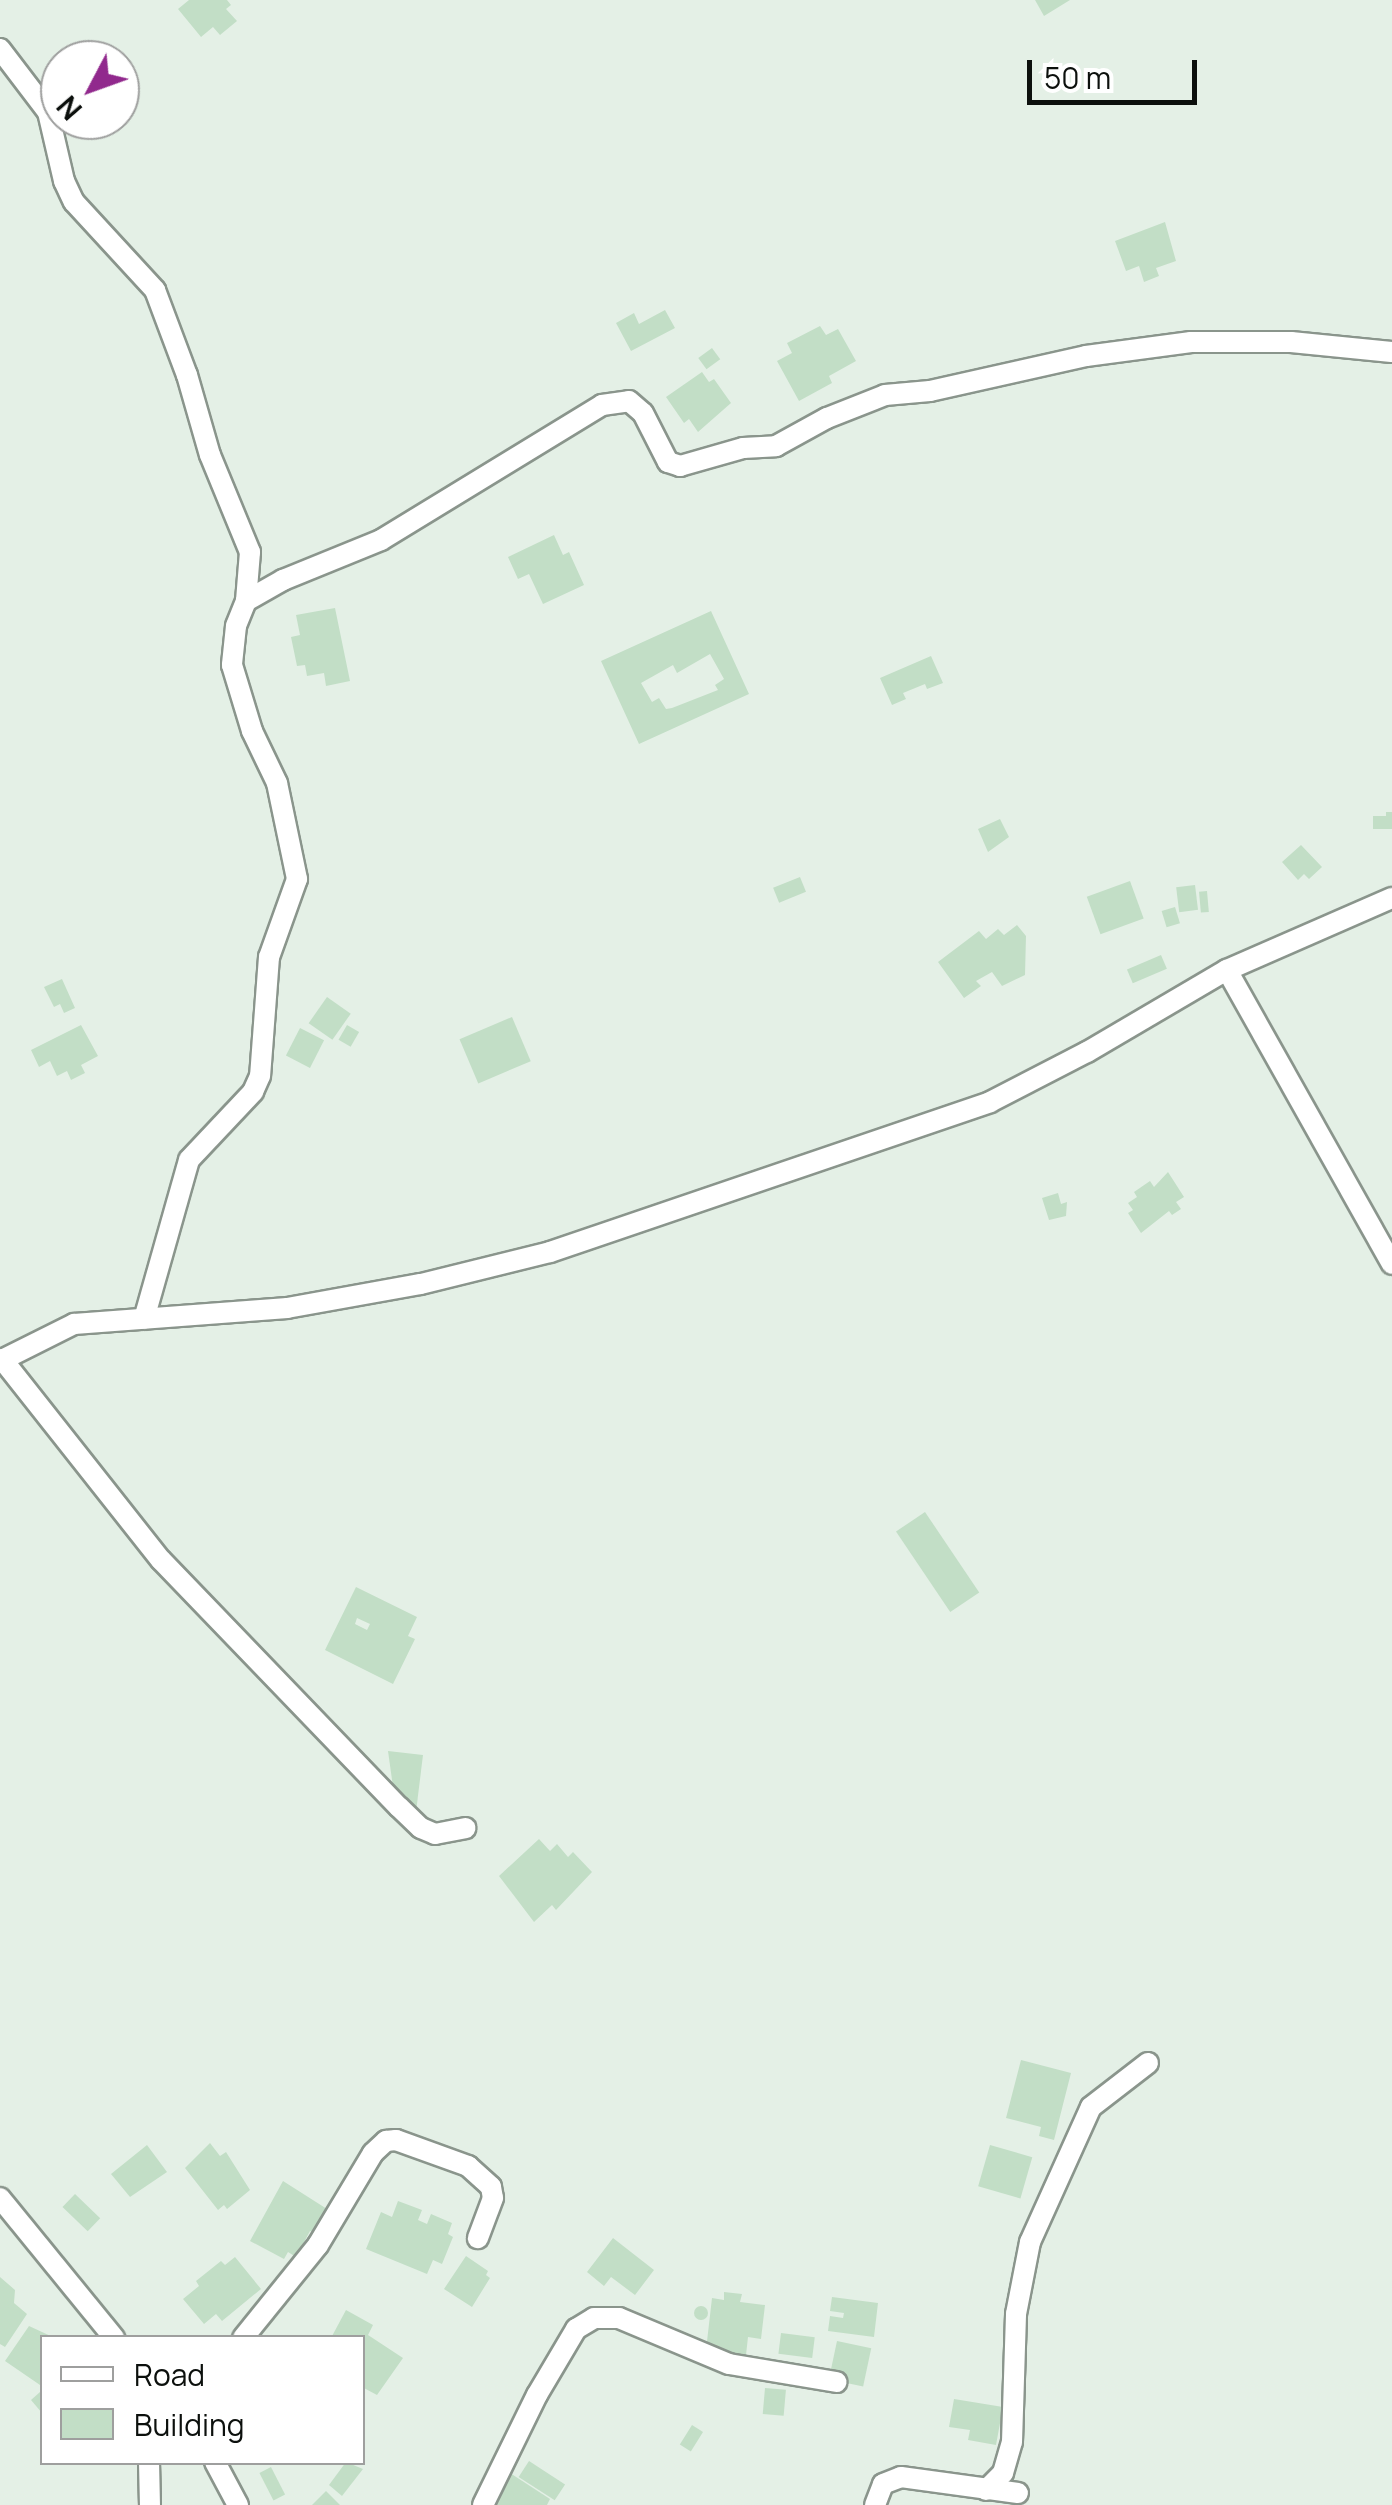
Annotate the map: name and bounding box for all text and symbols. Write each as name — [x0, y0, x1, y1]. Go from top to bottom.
north arrow — [40, 40, 140, 140]
scale bar — [1032, 40, 1202, 102]
text: 50 m — [1044, 57, 1111, 98]
text: N — [48, 88, 90, 128]
legend — [40, 2335, 365, 2465]
text: Road — [134, 2354, 205, 2395]
text: Building — [134, 2404, 245, 2445]

